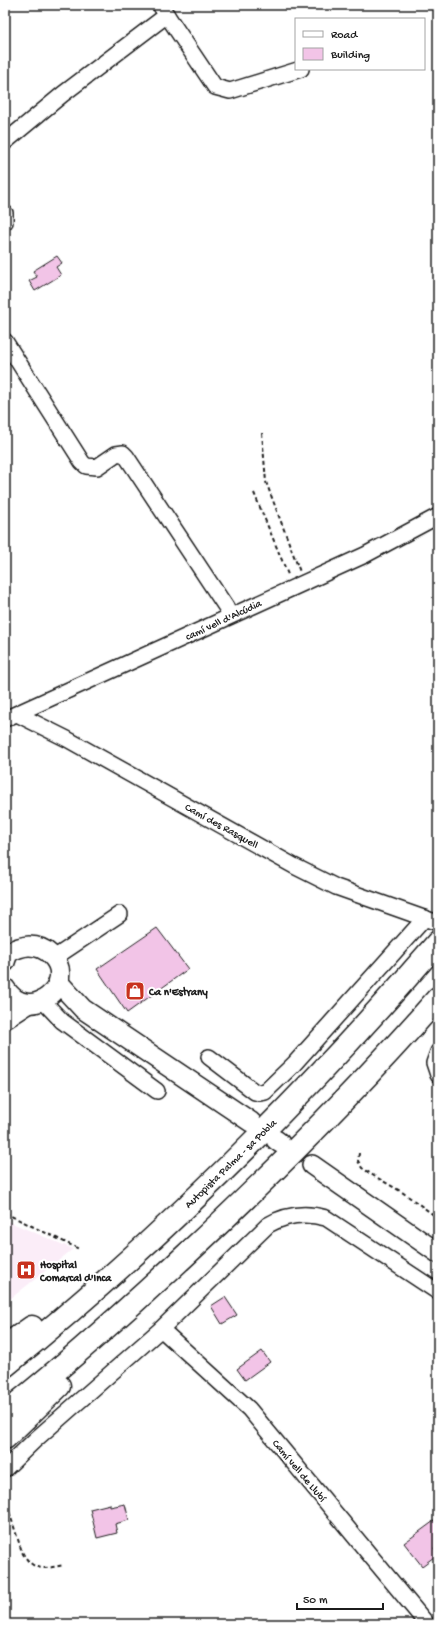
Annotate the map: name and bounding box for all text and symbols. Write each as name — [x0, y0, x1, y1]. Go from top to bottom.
legend — [295, 18, 425, 70]
text: Road — [331, 29, 358, 43]
text: Building — [330, 49, 370, 63]
street label: camí vell d'Alcúdia — [184, 598, 265, 644]
street label: Camí des Rasquell — [182, 802, 260, 852]
shop icon: Ca n'Estrany — [124, 980, 146, 1002]
place label: Ca n'Estrany — [148, 986, 208, 999]
street label: Autopista Palma - sa Pobla — [183, 1117, 280, 1211]
hospital icon: Hospital Comarcal d'Inca — [15, 1259, 37, 1281]
place label: Hospital Comarcal d'Inca — [39, 1259, 112, 1285]
street label: Camí vell de Llubí — [269, 1438, 328, 1505]
scale bar — [297, 1585, 383, 1611]
text: 50 m — [303, 1594, 328, 1608]

